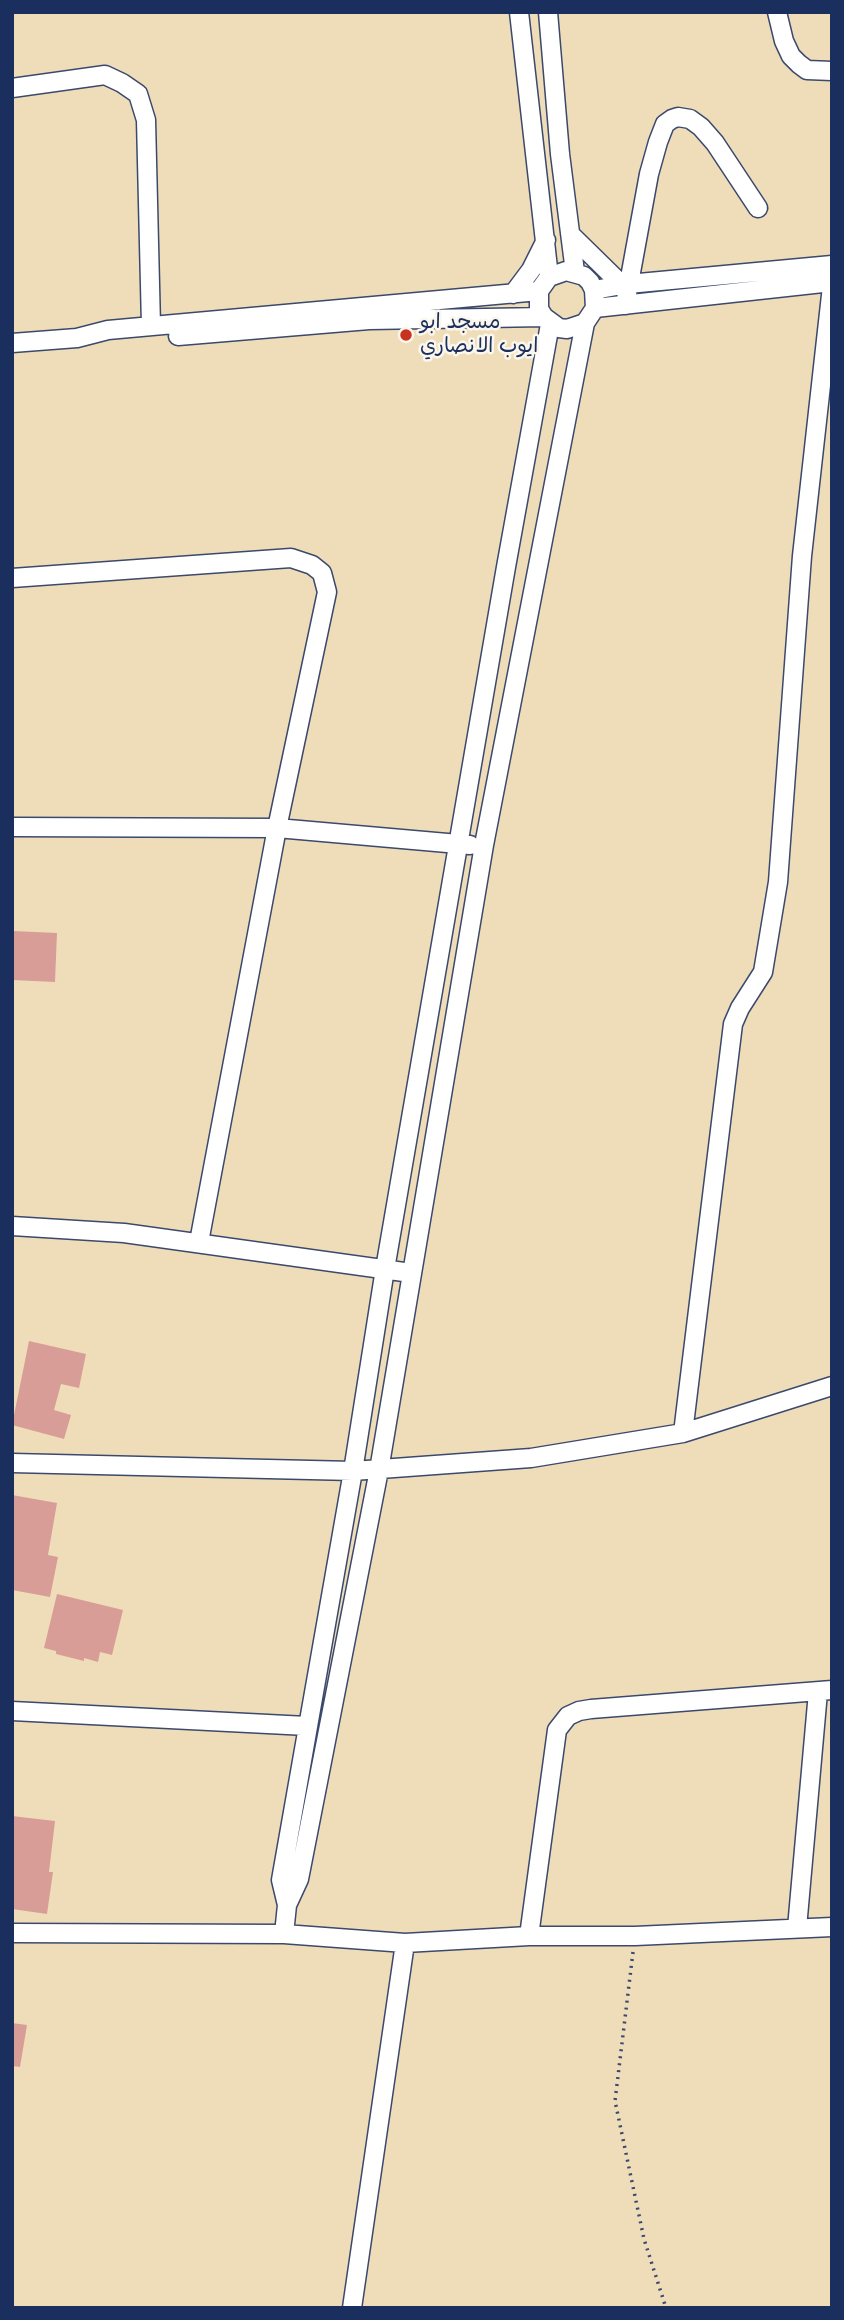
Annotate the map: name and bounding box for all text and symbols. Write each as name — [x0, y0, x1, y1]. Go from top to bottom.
place label: مسجد ابو ايوب الانصاري — [420, 310, 538, 360]
marker: مسجد ابو ايوب الانصاري — [398, 327, 414, 343]

